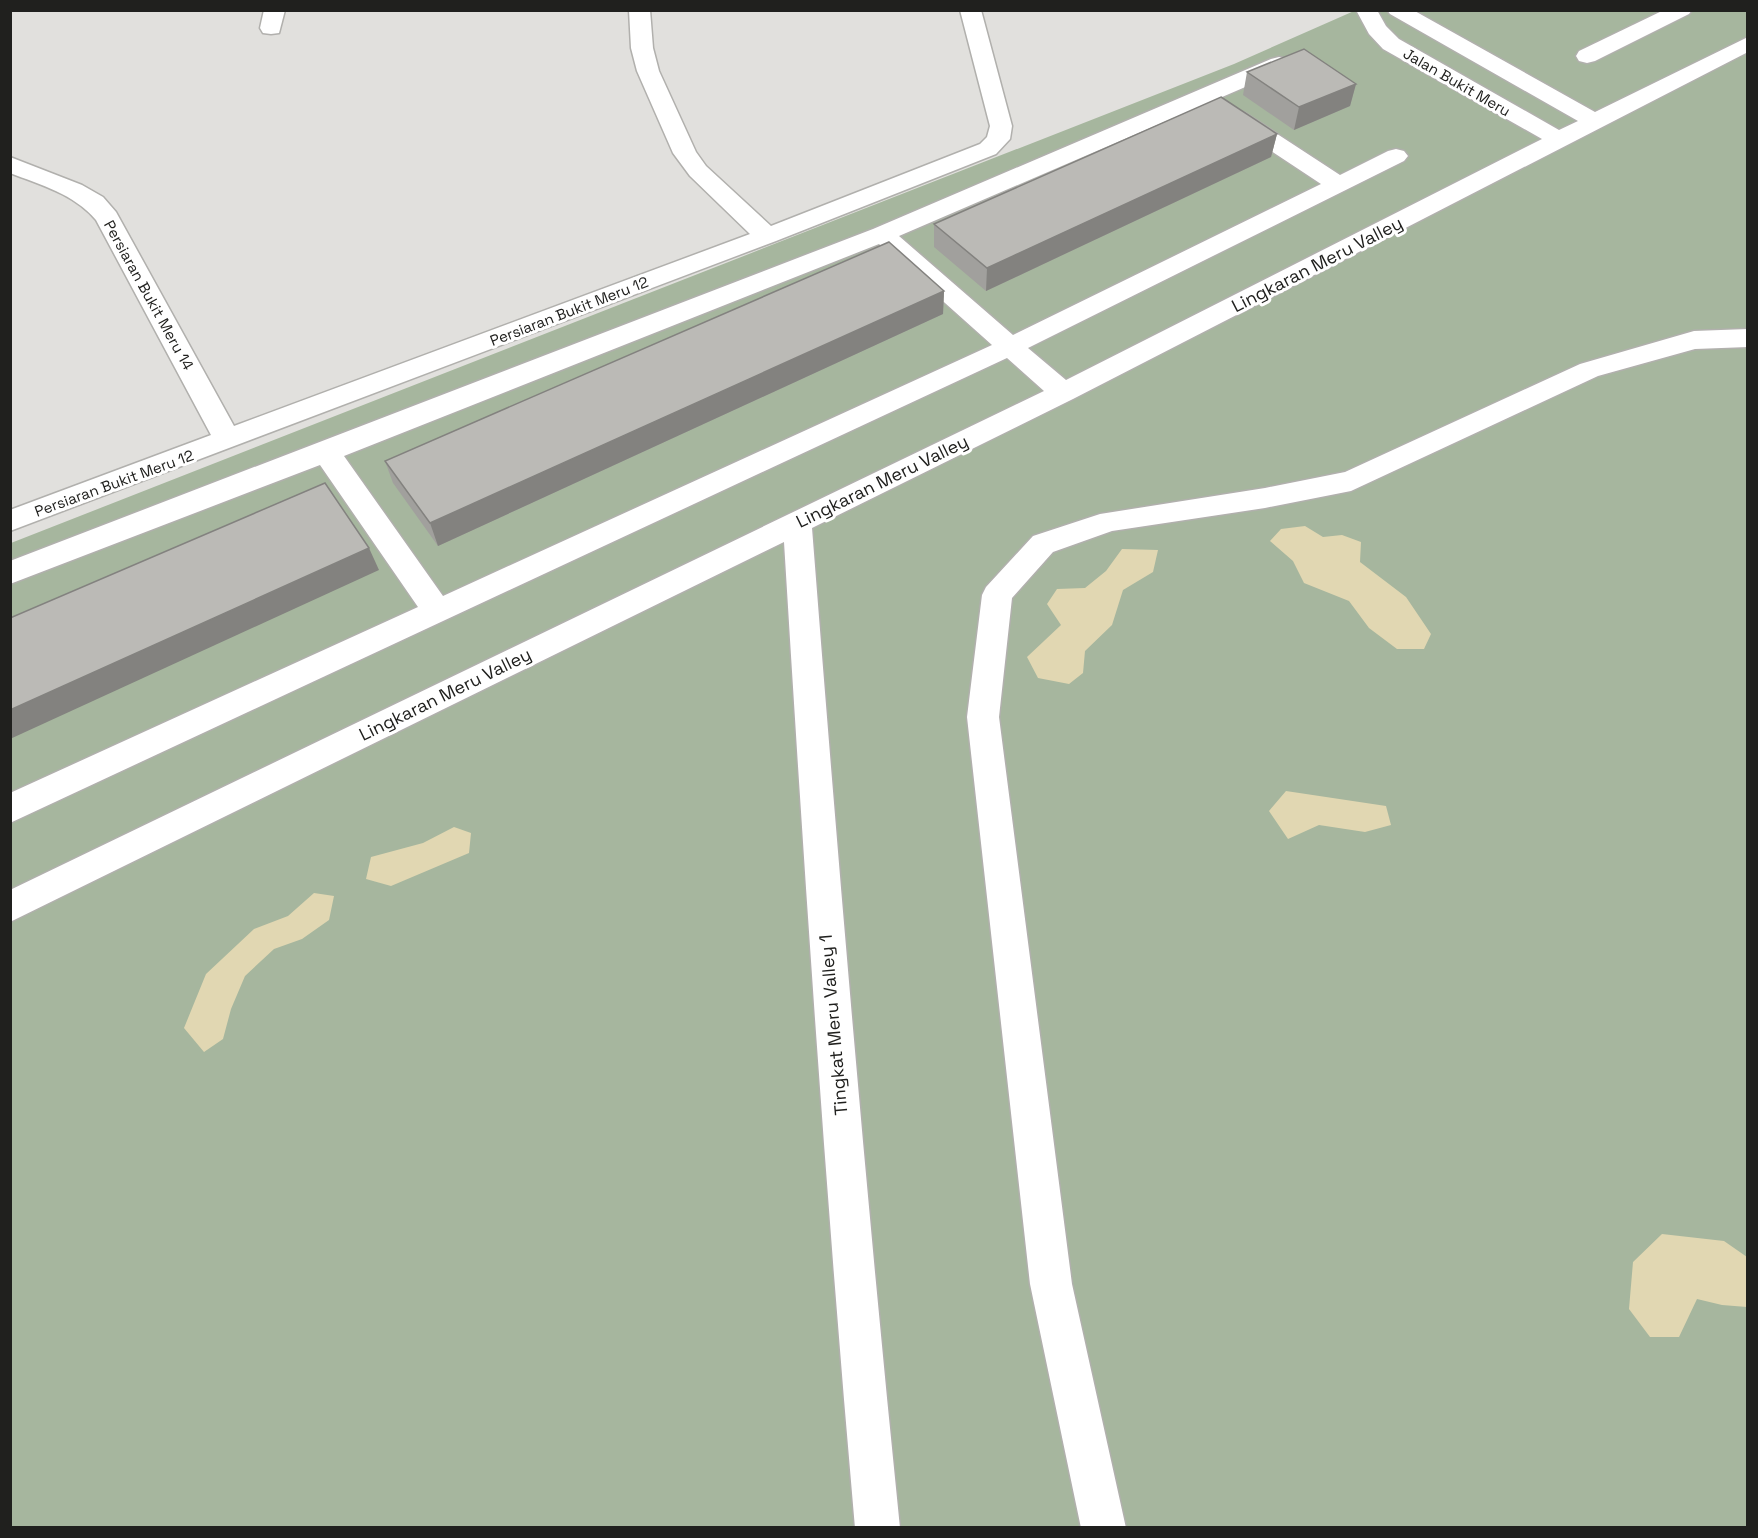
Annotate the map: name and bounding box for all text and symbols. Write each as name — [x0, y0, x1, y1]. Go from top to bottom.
street label: Jalan Bukit Meru — [1400, 44, 1514, 120]
street label: Lingkaran Meru Valley — [1228, 211, 1406, 317]
street label: Persiaran Bukit Meru 14 — [100, 217, 198, 373]
street label: Persiaran Bukit Meru 12 — [487, 272, 651, 350]
street label: Lingkaran Meru Valley — [792, 429, 972, 533]
street label: Persiaran Bukit Meru 12 — [32, 445, 196, 521]
street label: Lingkaran Meru Valley — [355, 642, 535, 746]
street label: Tingkat Meru Valley 1 — [814, 934, 852, 1116]

